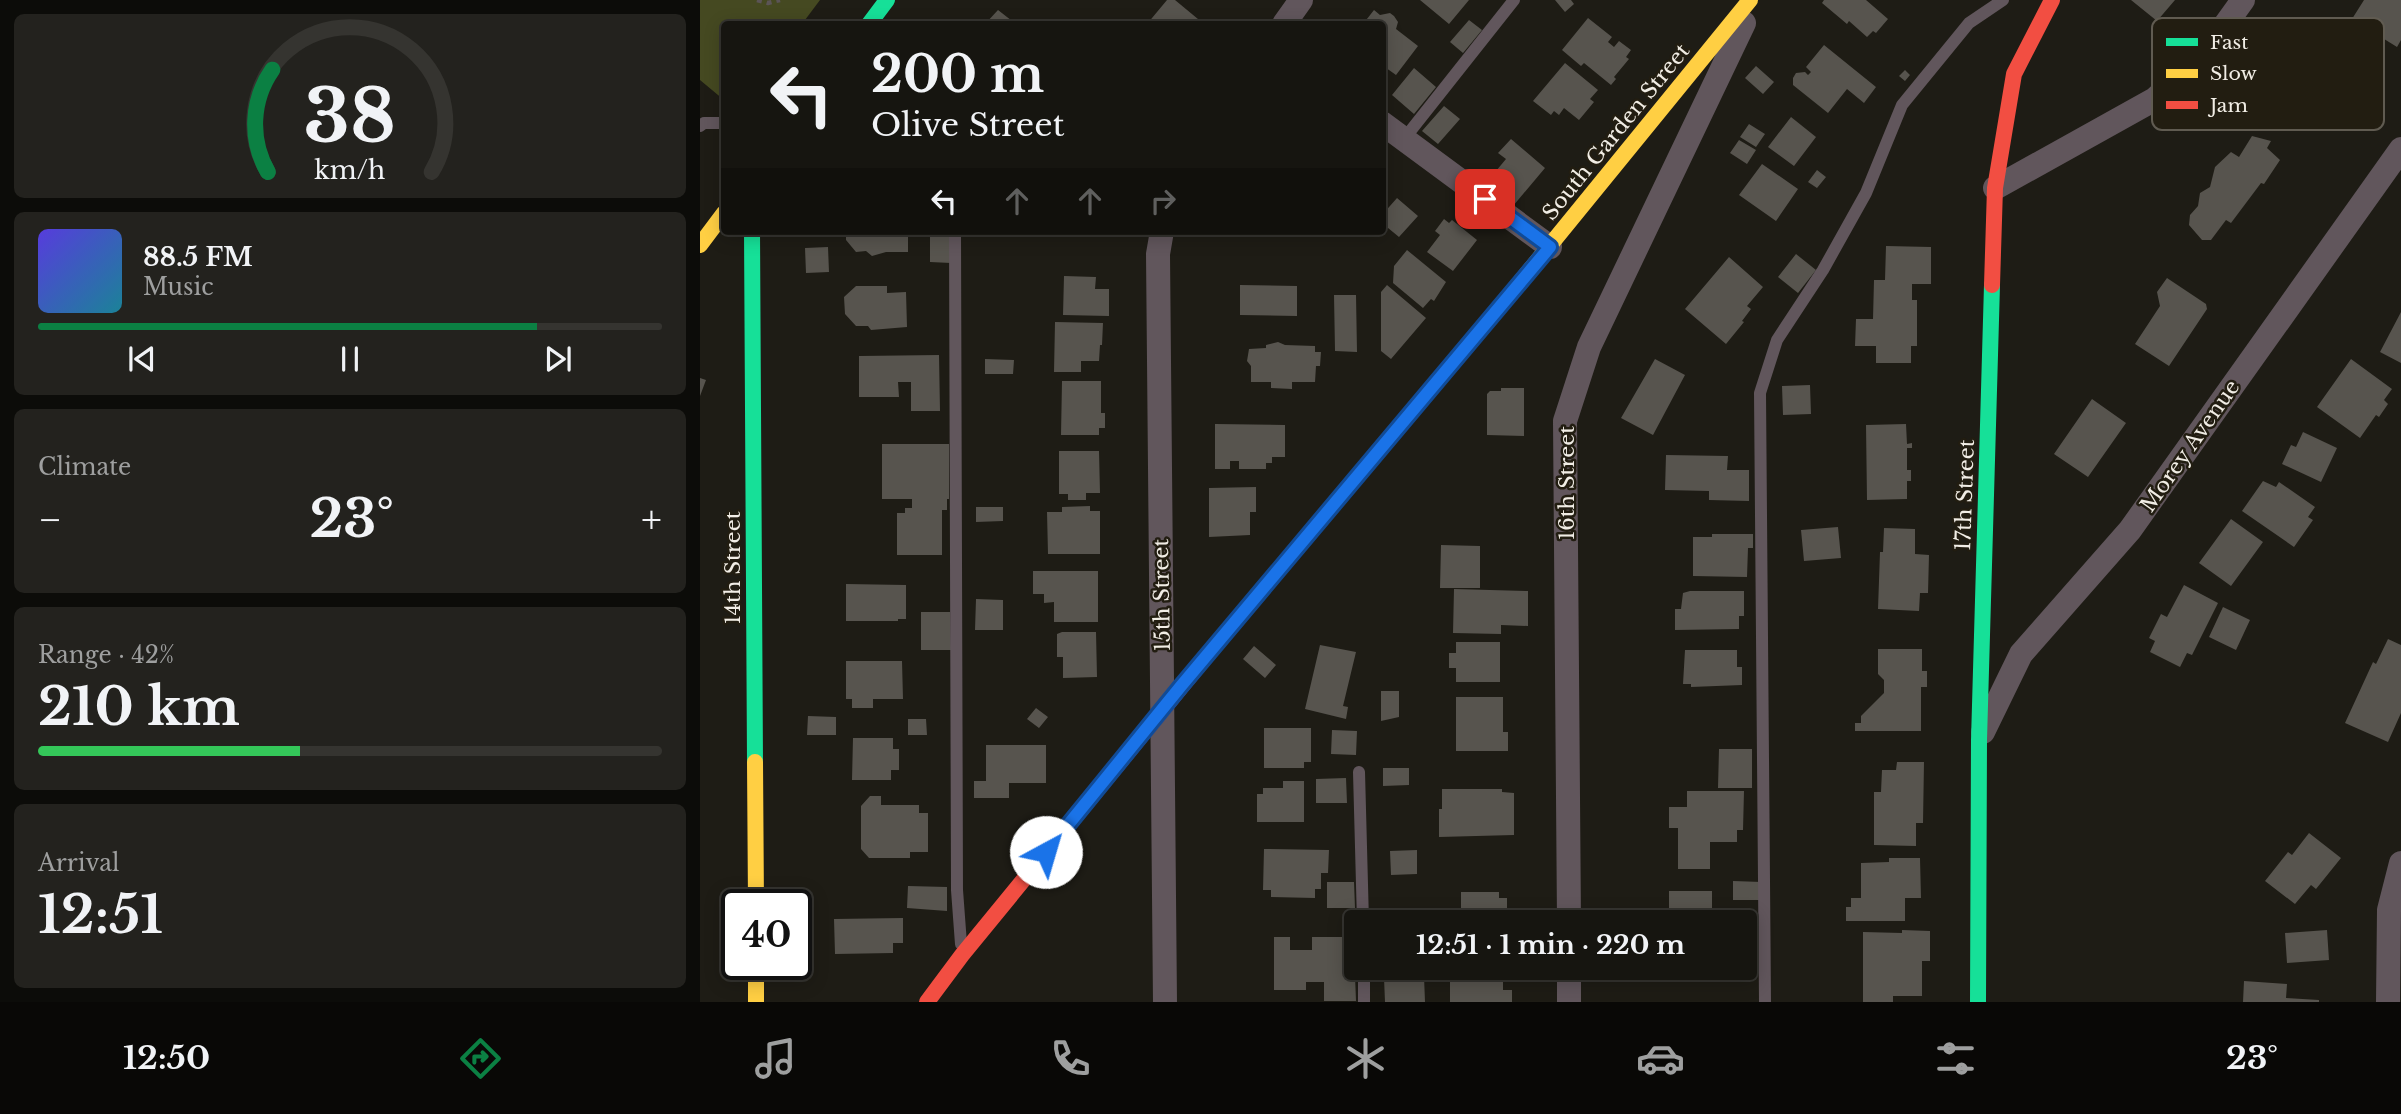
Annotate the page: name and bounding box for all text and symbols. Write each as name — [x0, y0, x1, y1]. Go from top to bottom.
legend — [2152, 18, 2384, 130]
text: Fast — [2210, 31, 2249, 54]
street label: South Garden Street — [1537, 39, 1695, 225]
text: 200 m — [871, 44, 1044, 105]
icon: left — [756, 49, 847, 140]
text: Slow — [2210, 62, 2257, 85]
text: 38 — [304, 71, 396, 162]
text: Jam — [2207, 94, 2248, 117]
text: Olive Street — [871, 105, 1065, 145]
text: km/h — [315, 155, 385, 186]
pin — [1455, 169, 1515, 229]
icon: arrive — [1466, 180, 1504, 218]
icon: left — [925, 182, 963, 220]
icon: ahead — [998, 182, 1036, 220]
icon: ahead — [1071, 182, 1109, 220]
icon: right — [1144, 182, 1182, 220]
text: 88.5 FM — [143, 241, 253, 273]
text: Music — [143, 273, 214, 301]
icon: previous — [123, 340, 161, 378]
icon: pause — [331, 340, 369, 378]
icon: next — [539, 340, 577, 378]
street label: Morey Avenue — [2135, 375, 2245, 517]
street label: 16th Street — [1554, 426, 1580, 540]
street label: 17th Street — [1950, 439, 1980, 551]
text: Climate — [38, 453, 131, 481]
text: 23° — [309, 487, 394, 551]
text: − — [38, 496, 62, 543]
text: + — [641, 496, 662, 543]
street label: 14th Street — [720, 511, 746, 625]
street label: 15th Street — [1148, 538, 1176, 652]
text: Range · 42% — [38, 641, 174, 669]
text: 210 km — [38, 675, 240, 739]
position arrow — [1009, 815, 1083, 889]
text: Arrival — [38, 849, 119, 877]
text: 12:51 — [38, 883, 163, 947]
speed limit sign: 40 — [721, 889, 812, 980]
text: 12:51 · 1 min · 220 m — [1416, 929, 1685, 961]
icon: directions — [456, 1034, 505, 1083]
icon: music — [751, 1034, 800, 1083]
icon: phone — [1046, 1034, 1095, 1083]
icon: climate — [1341, 1034, 1390, 1083]
icon: car — [1636, 1034, 1685, 1083]
icon: filters — [1931, 1034, 1980, 1083]
text: 12:50 — [123, 1038, 210, 1078]
text: 23° — [2226, 1038, 2278, 1078]

